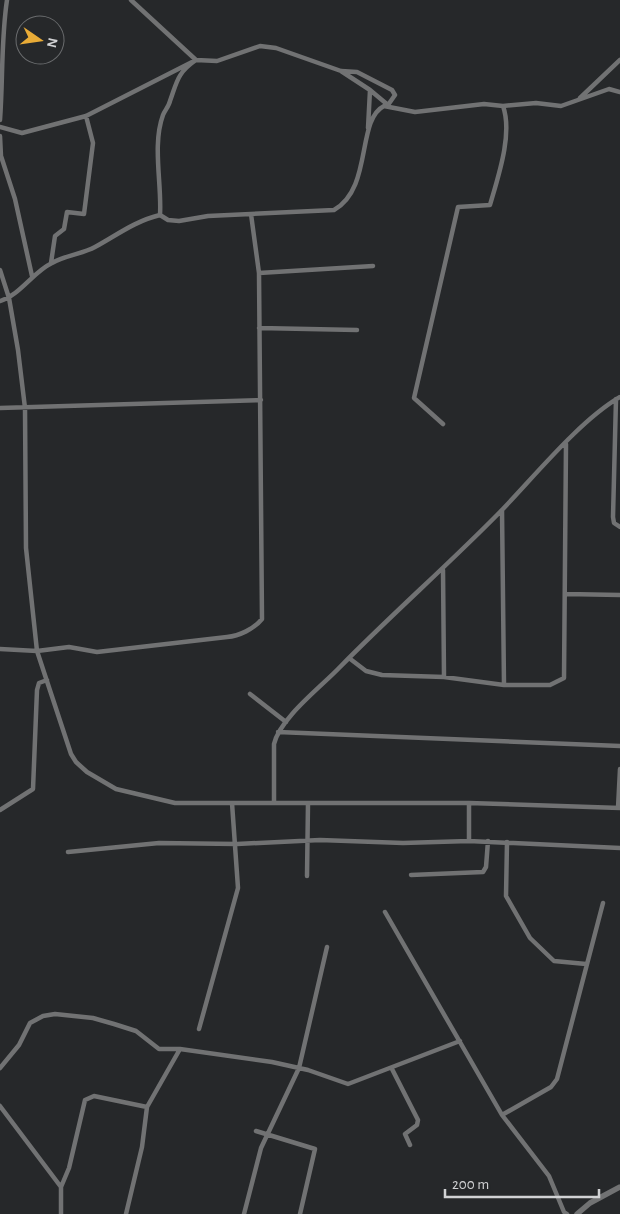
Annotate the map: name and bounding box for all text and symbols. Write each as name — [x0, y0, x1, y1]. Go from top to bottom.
north arrow — [15, 15, 65, 65]
text: N — [44, 36, 60, 49]
scale bar — [445, 1166, 599, 1198]
text: 200 m — [452, 1177, 489, 1192]

